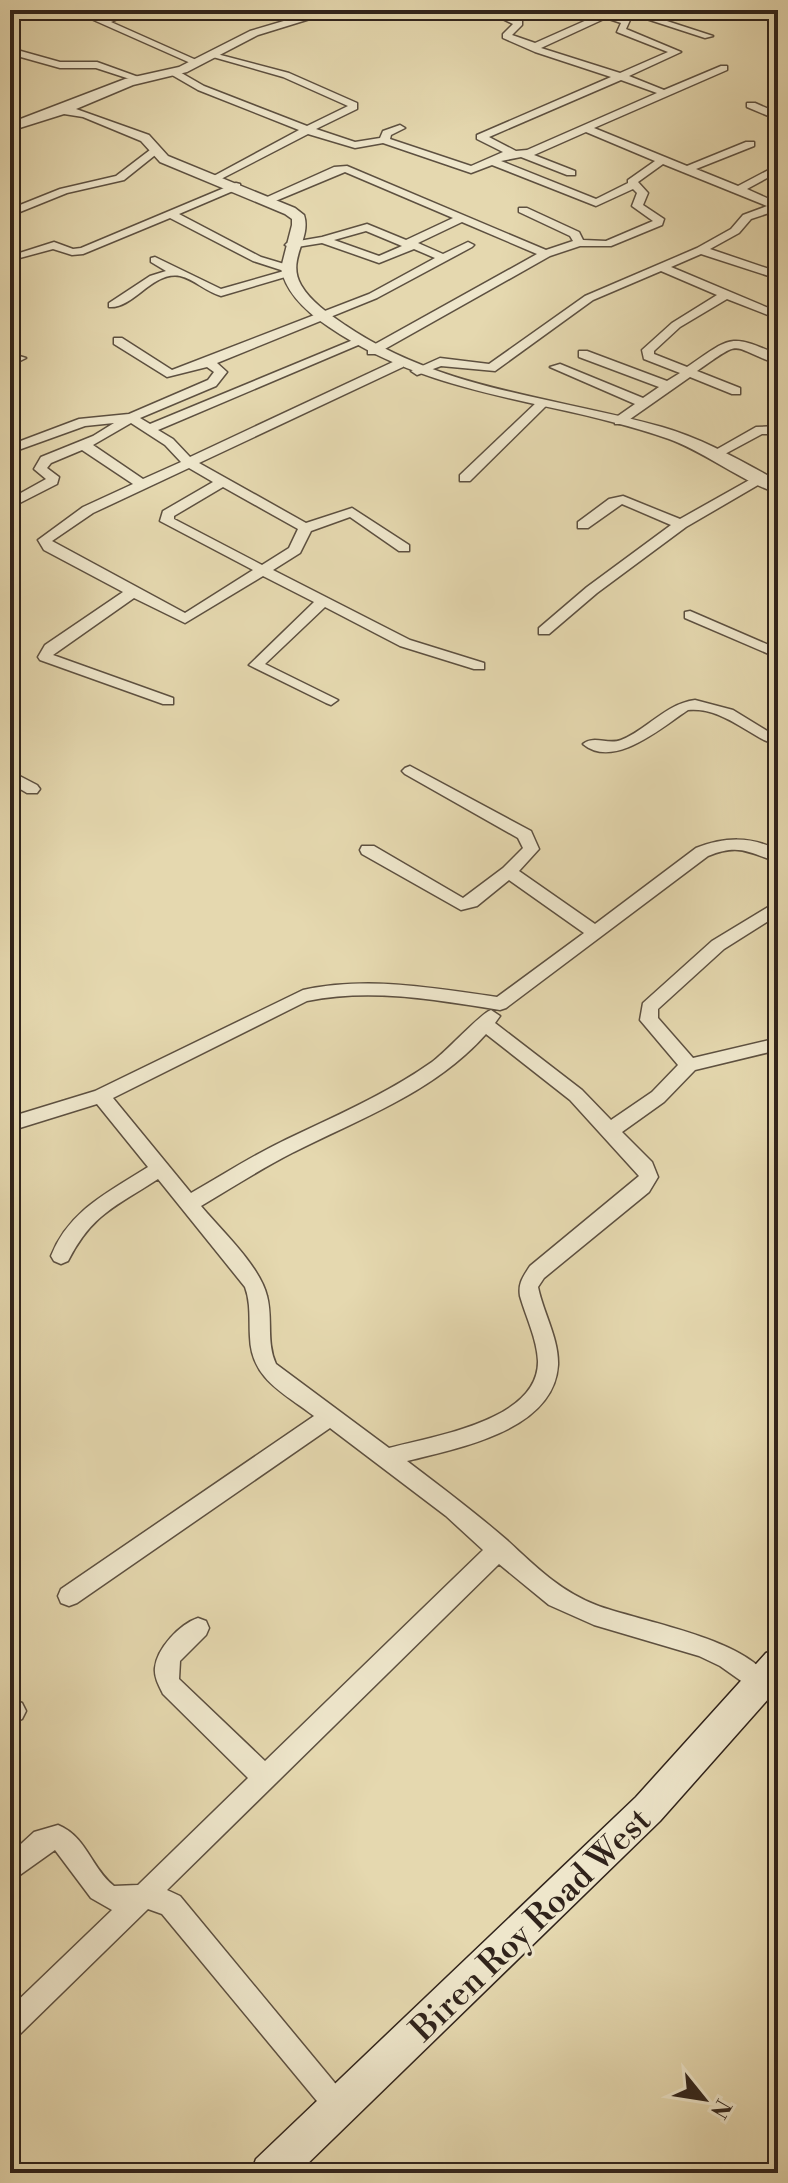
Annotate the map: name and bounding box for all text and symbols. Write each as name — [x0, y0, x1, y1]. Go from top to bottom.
street label: Biren Roy Road West — [402, 1800, 660, 2052]
north arrow — [664, 2059, 744, 2139]
text: N — [704, 2094, 736, 2123]

